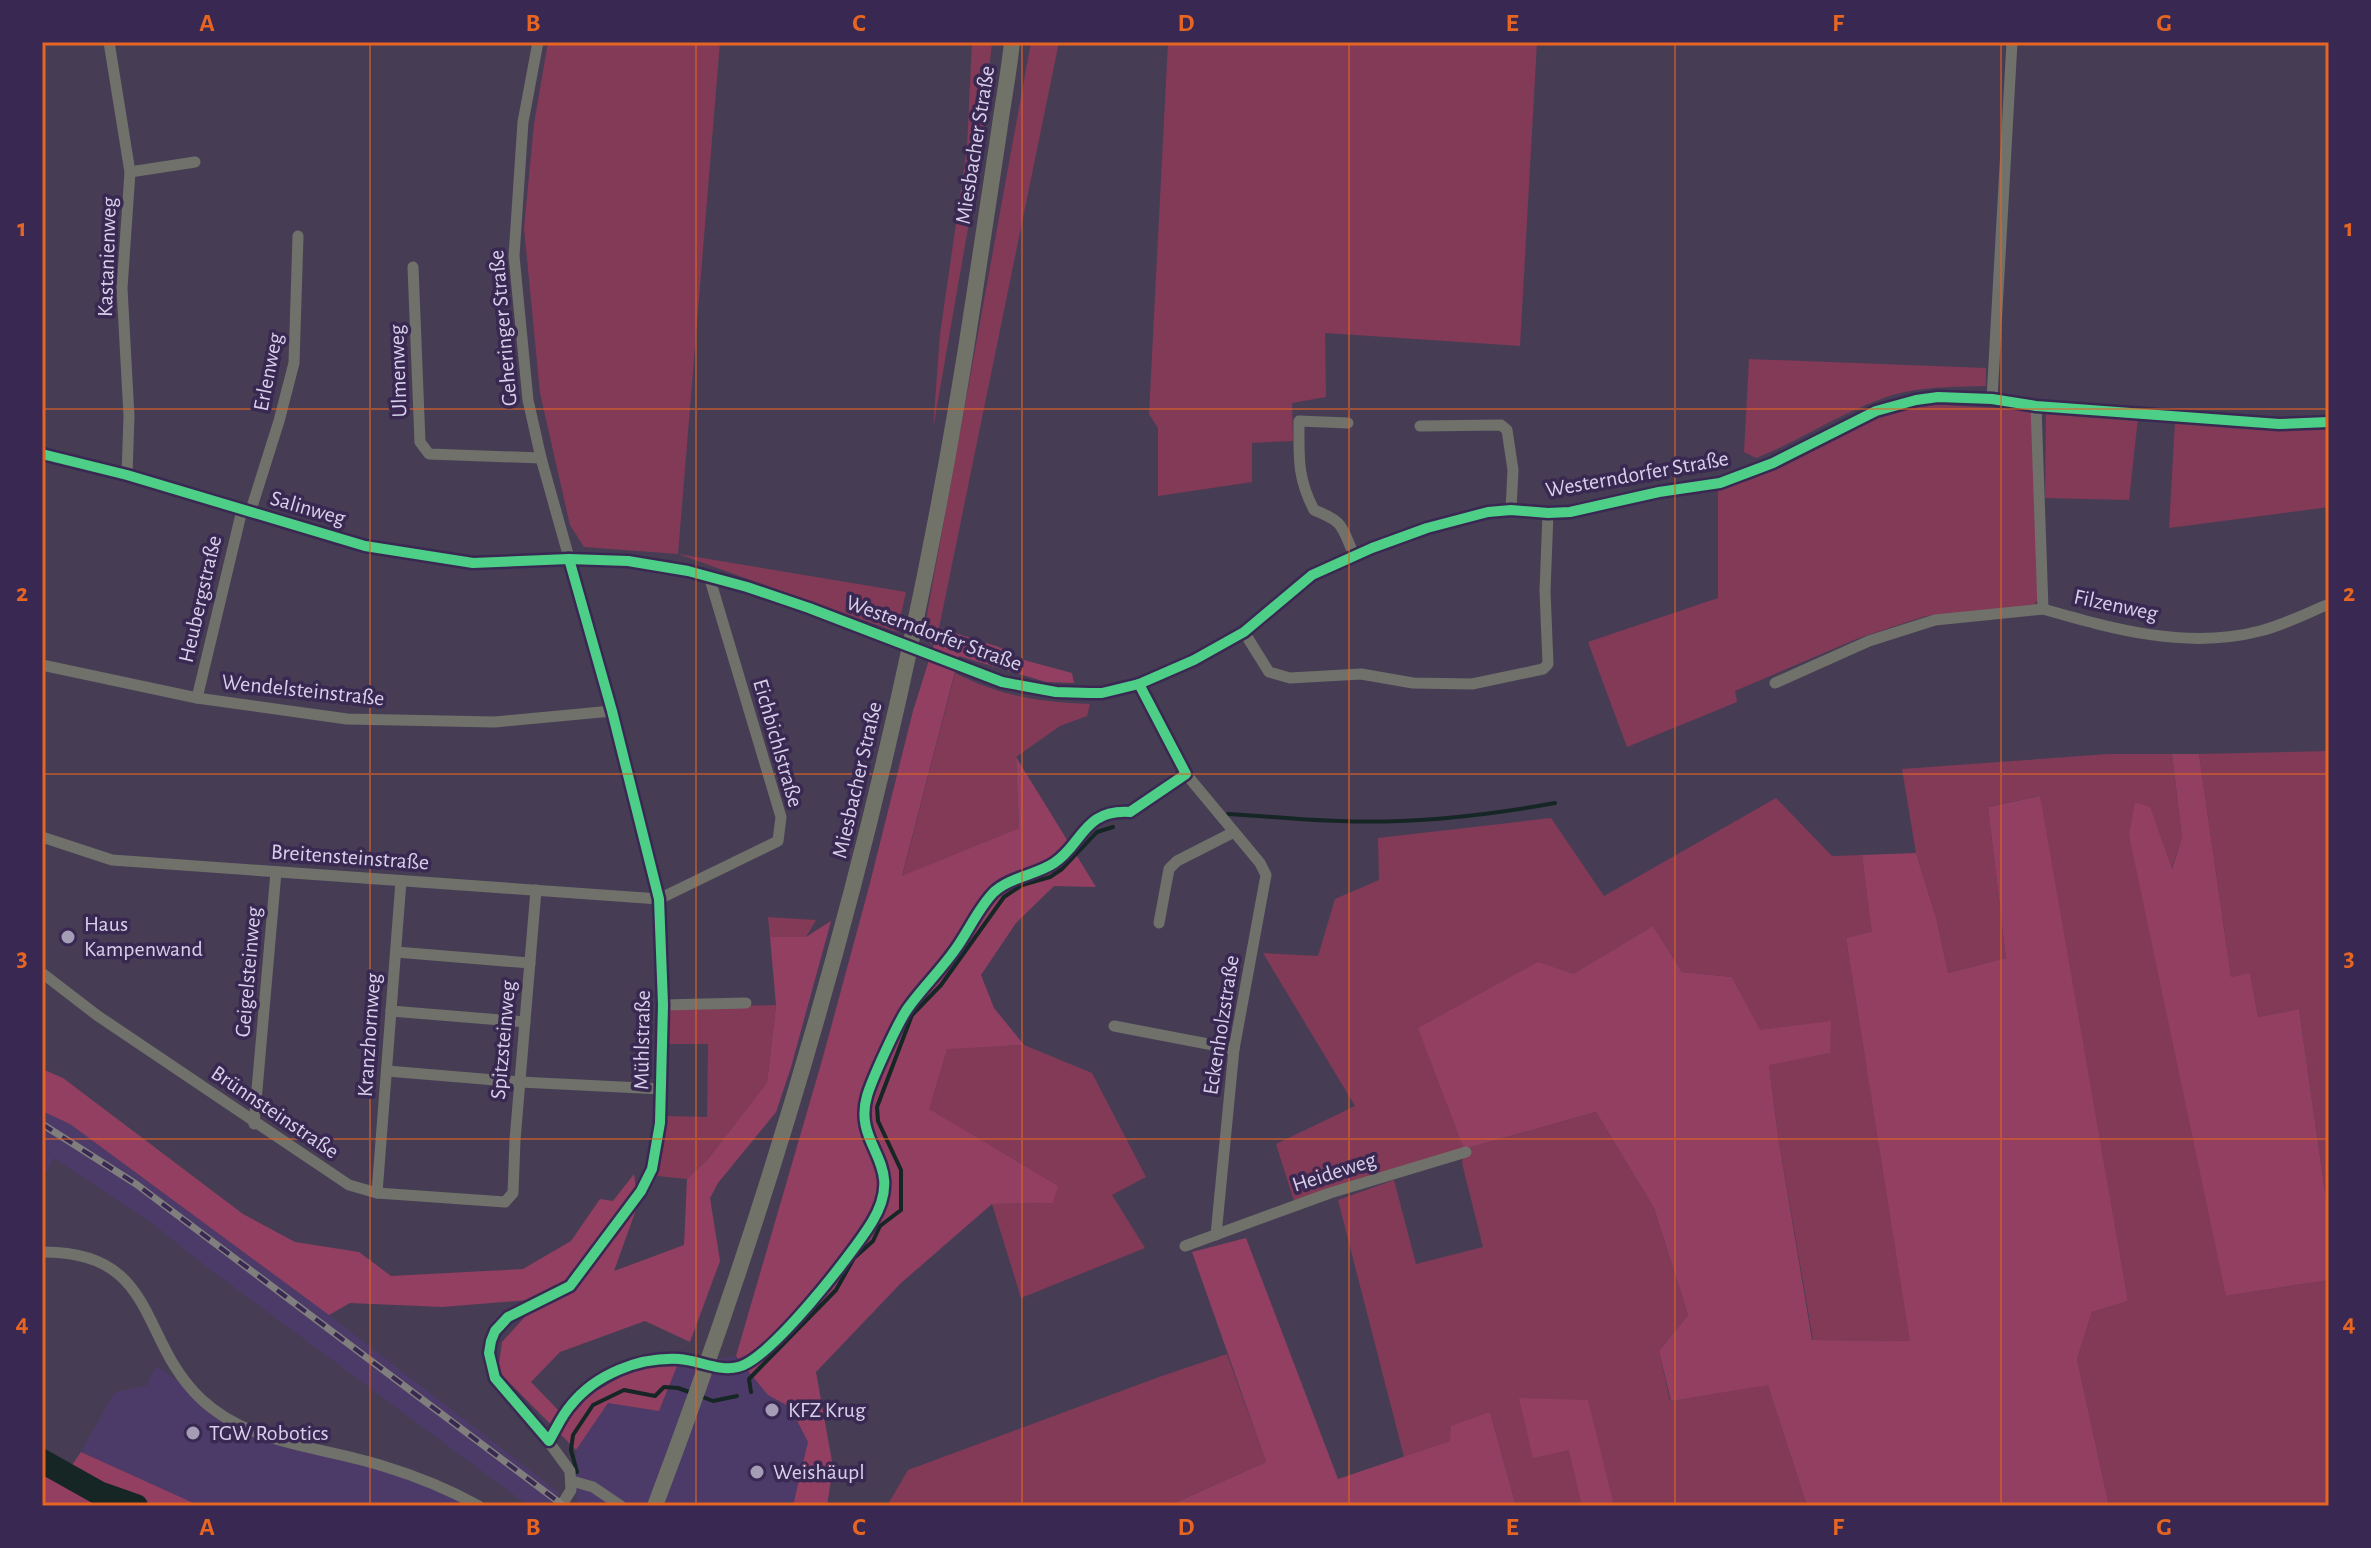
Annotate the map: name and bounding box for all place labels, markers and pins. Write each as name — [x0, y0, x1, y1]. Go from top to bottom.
place label: Haus Kampenwand — [84, 913, 203, 960]
marker: Haus Kampenwand — [59, 928, 77, 946]
place label: KFZ Krug — [788, 1399, 866, 1421]
marker: KFZ Krug — [763, 1401, 781, 1419]
place label: TGW Robotics — [209, 1422, 329, 1444]
marker: TGW Robotics — [184, 1424, 202, 1442]
place label: Weishäupl — [773, 1461, 865, 1483]
marker: Weishäupl — [748, 1463, 766, 1481]

